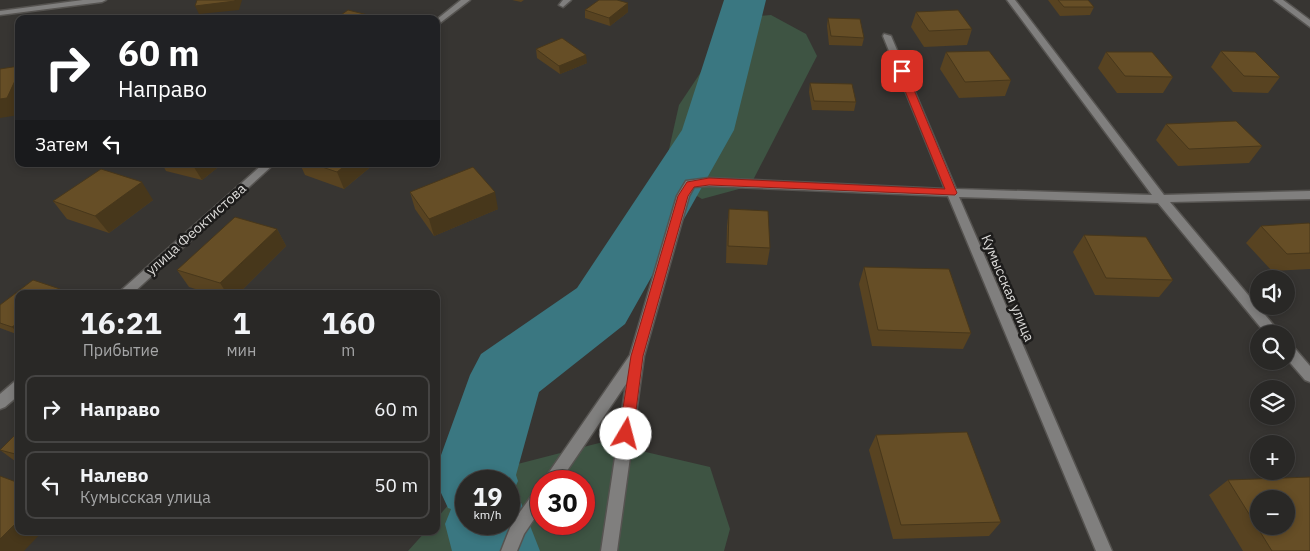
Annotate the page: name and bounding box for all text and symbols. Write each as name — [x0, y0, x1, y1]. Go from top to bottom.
text: 60 m — [118, 30, 200, 76]
icon: right — [35, 35, 100, 100]
pin — [881, 50, 923, 92]
icon: arrive — [888, 57, 916, 85]
text: Направо — [118, 74, 207, 103]
icon: left — [98, 130, 126, 158]
text: Затем — [35, 132, 88, 156]
street label: улица Феоктистова — [142, 179, 250, 279]
street label: Кумысская улица — [977, 232, 1039, 345]
map controls — [1250, 270, 1295, 535]
button: sound — [1250, 270, 1295, 315]
text: 16:21 — [80, 303, 162, 342]
text: 1 — [232, 303, 250, 342]
text: 160 — [321, 303, 375, 342]
button: search — [1250, 325, 1295, 370]
text: Прибытие — [83, 340, 159, 360]
text: мин — [226, 340, 256, 360]
text: m — [341, 340, 355, 360]
button: layers — [1250, 380, 1295, 425]
icon: right — [37, 395, 65, 423]
text: Направо — [80, 397, 160, 421]
text: 60 m — [374, 397, 418, 421]
position arrow — [599, 407, 651, 459]
button: + — [1250, 435, 1295, 480]
text: Налево — [80, 463, 149, 487]
speed limit sign: 30 — [530, 470, 595, 535]
icon: left — [37, 471, 65, 499]
text: 50 m — [374, 473, 418, 497]
text: 19 — [472, 480, 503, 513]
text: Кумысская улица — [80, 487, 211, 507]
button: − — [1250, 490, 1295, 535]
text: km/h — [473, 507, 502, 522]

